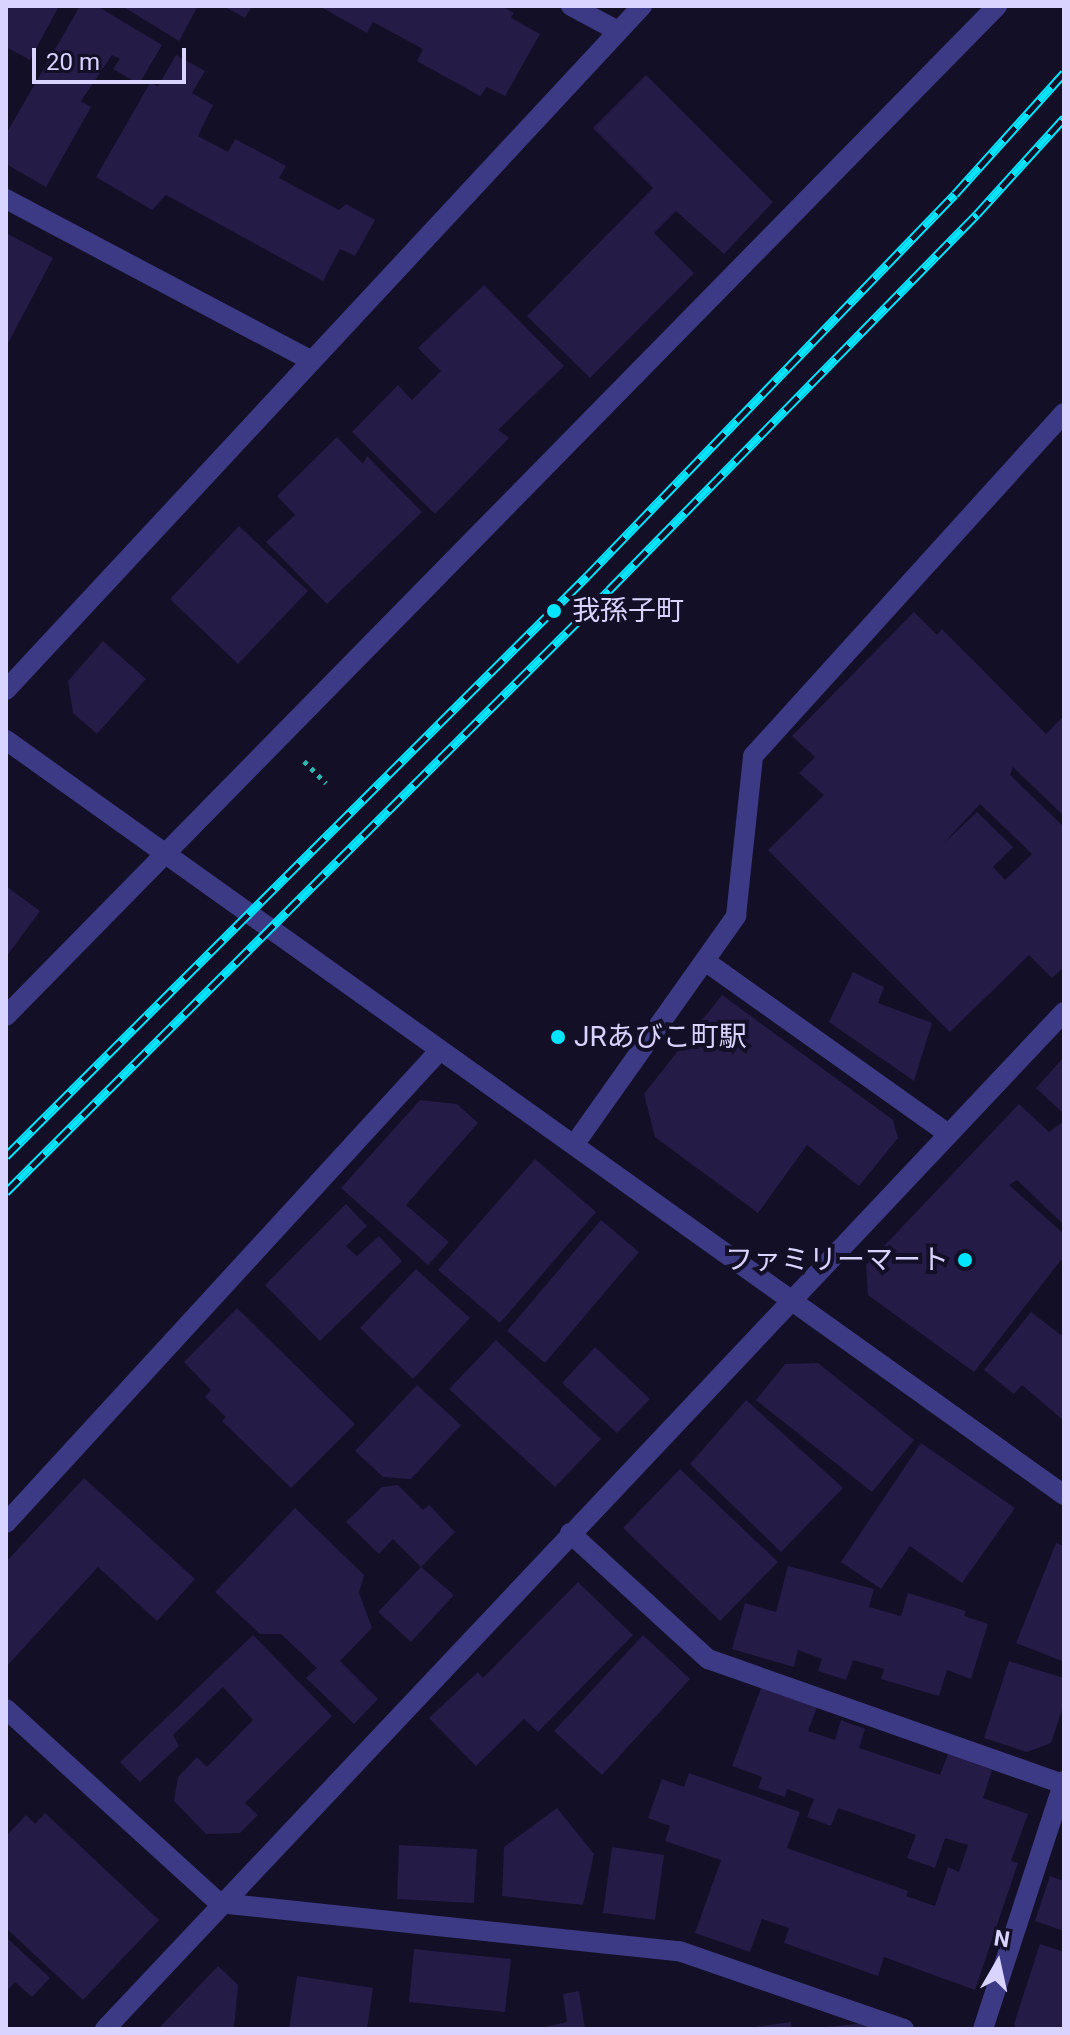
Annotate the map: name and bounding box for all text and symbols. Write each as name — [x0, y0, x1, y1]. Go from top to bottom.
scale bar — [36, 32, 190, 82]
text: 20 m — [46, 48, 100, 76]
place label: 我孫子町 — [572, 594, 684, 628]
marker: 我孫子町 — [543, 600, 565, 622]
place label: JRあびこ町駅 — [574, 1020, 747, 1054]
marker: JRあびこ町駅 — [549, 1028, 567, 1046]
place label: ファミリーマート — [725, 1243, 949, 1277]
marker: ファミリーマート — [956, 1251, 974, 1269]
north arrow — [958, 1923, 1038, 2003]
text: N — [992, 1925, 1011, 1952]

